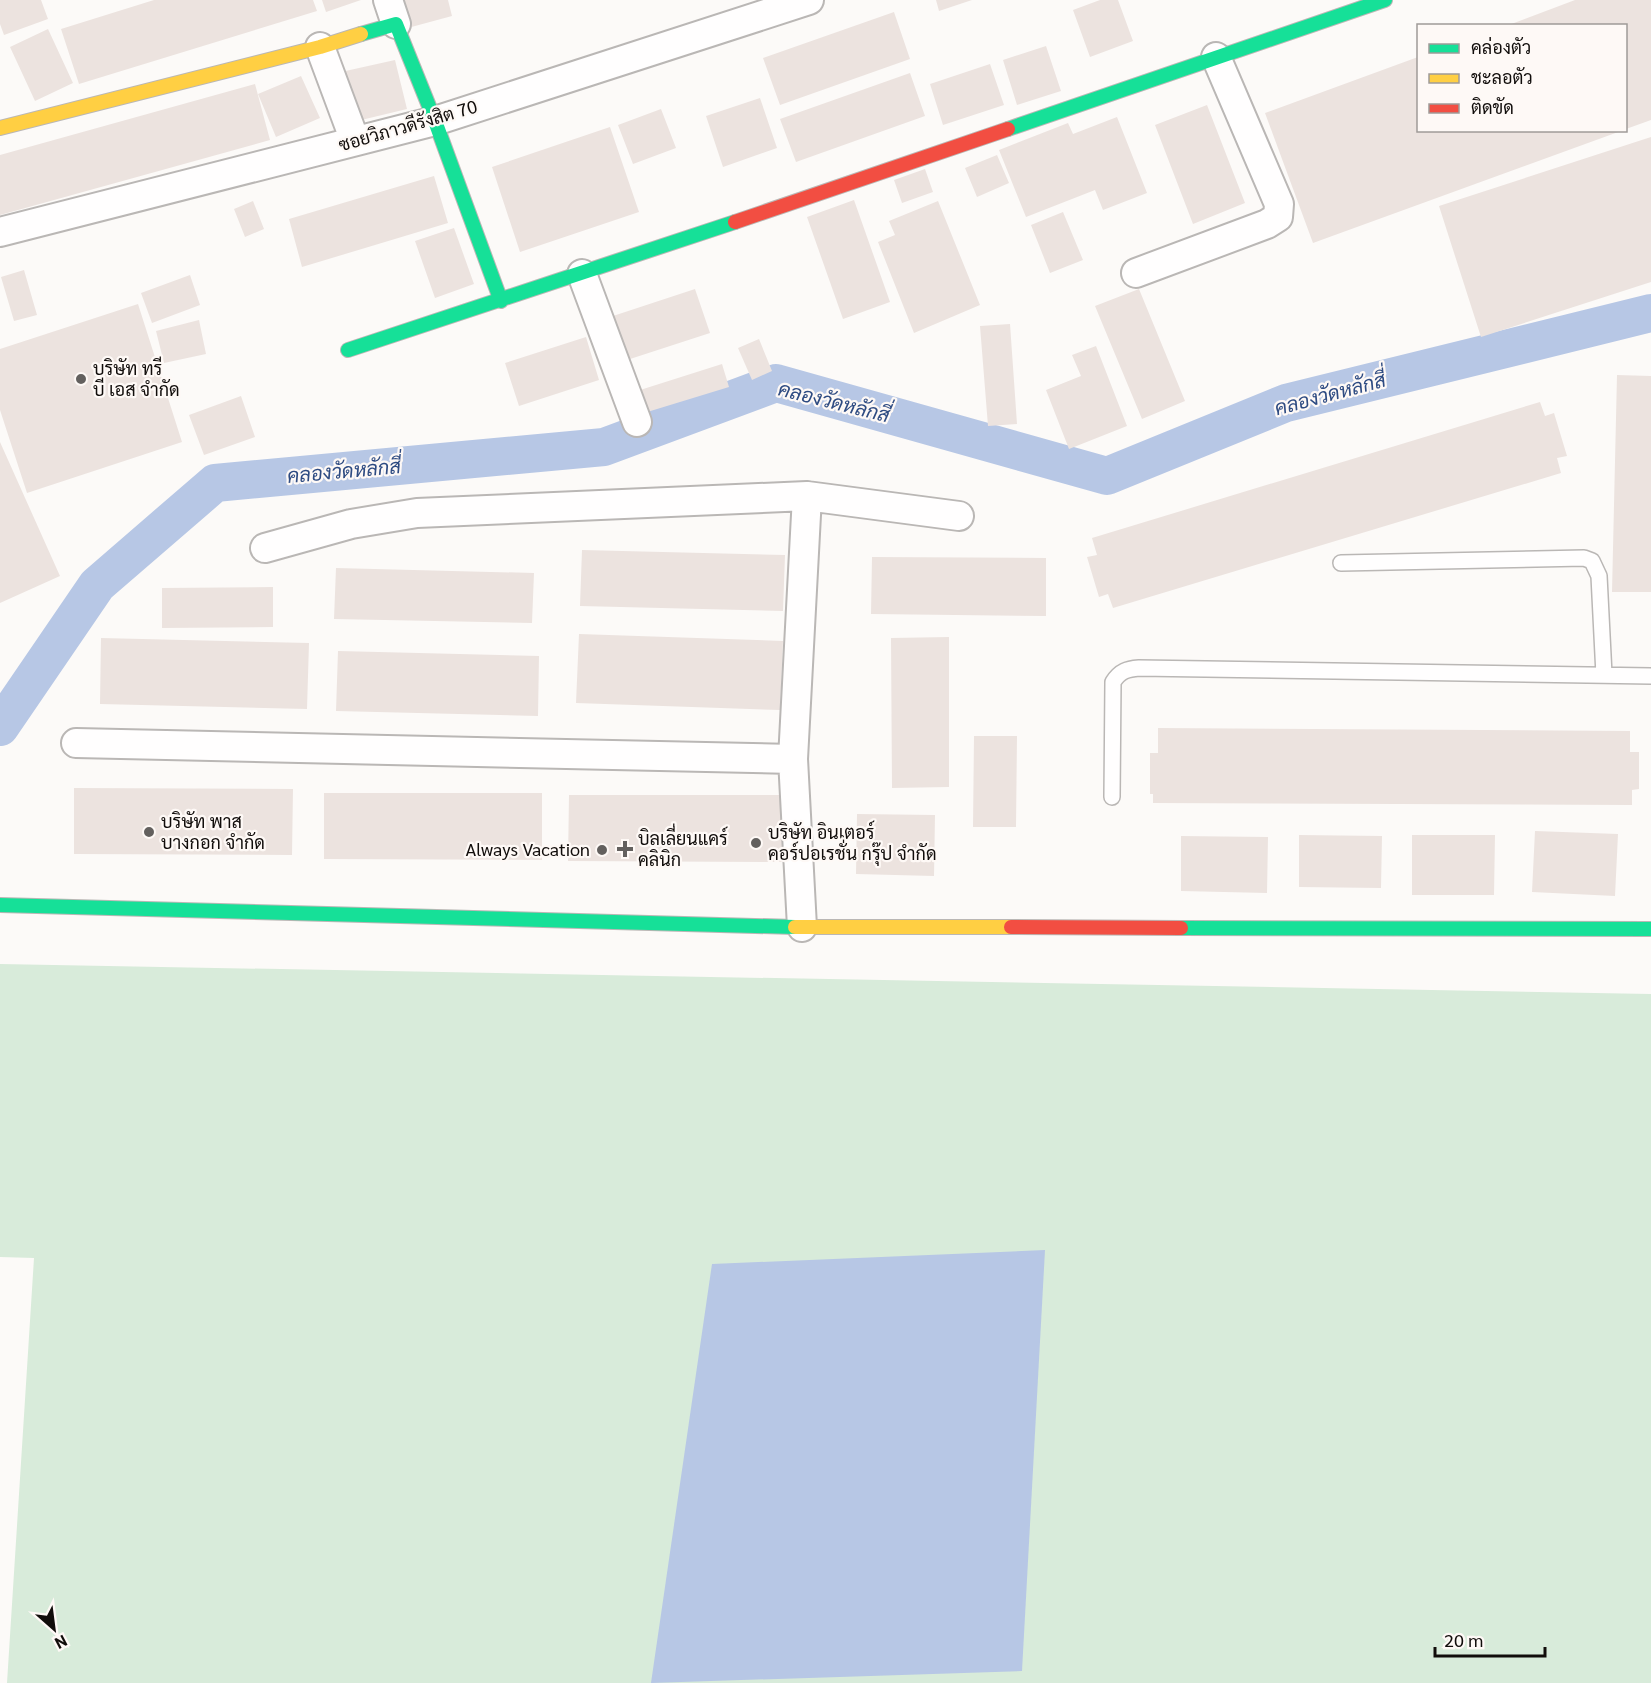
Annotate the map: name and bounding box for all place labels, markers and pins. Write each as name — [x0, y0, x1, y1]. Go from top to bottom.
place label: บริษัท ทรี บี เอส จำกัด — [93, 356, 180, 400]
marker: บริษัท ทรี บี เอส จำกัด — [74, 372, 88, 386]
place label: บริษัท พาส บางกอก จำกัด — [161, 809, 265, 853]
place label: บริษัท อินเตอร์ คอร์ปอเรชั่น กรุ๊ป จำกัด — [768, 820, 937, 866]
place label: บิลเลี่ยนแคร์ คลินิก — [638, 823, 728, 870]
marker: บริษัท พาส บางกอก จำกัด — [142, 825, 156, 839]
marker: บริษัท อินเตอร์ คอร์ปอเรชั่น กรุ๊ป จำกัด — [749, 836, 763, 850]
place label: Always Vacation — [465, 837, 590, 860]
marker: บิลเลี่ยนแคร์ คลินิก — [616, 840, 634, 858]
marker: Always Vacation — [595, 843, 609, 857]

